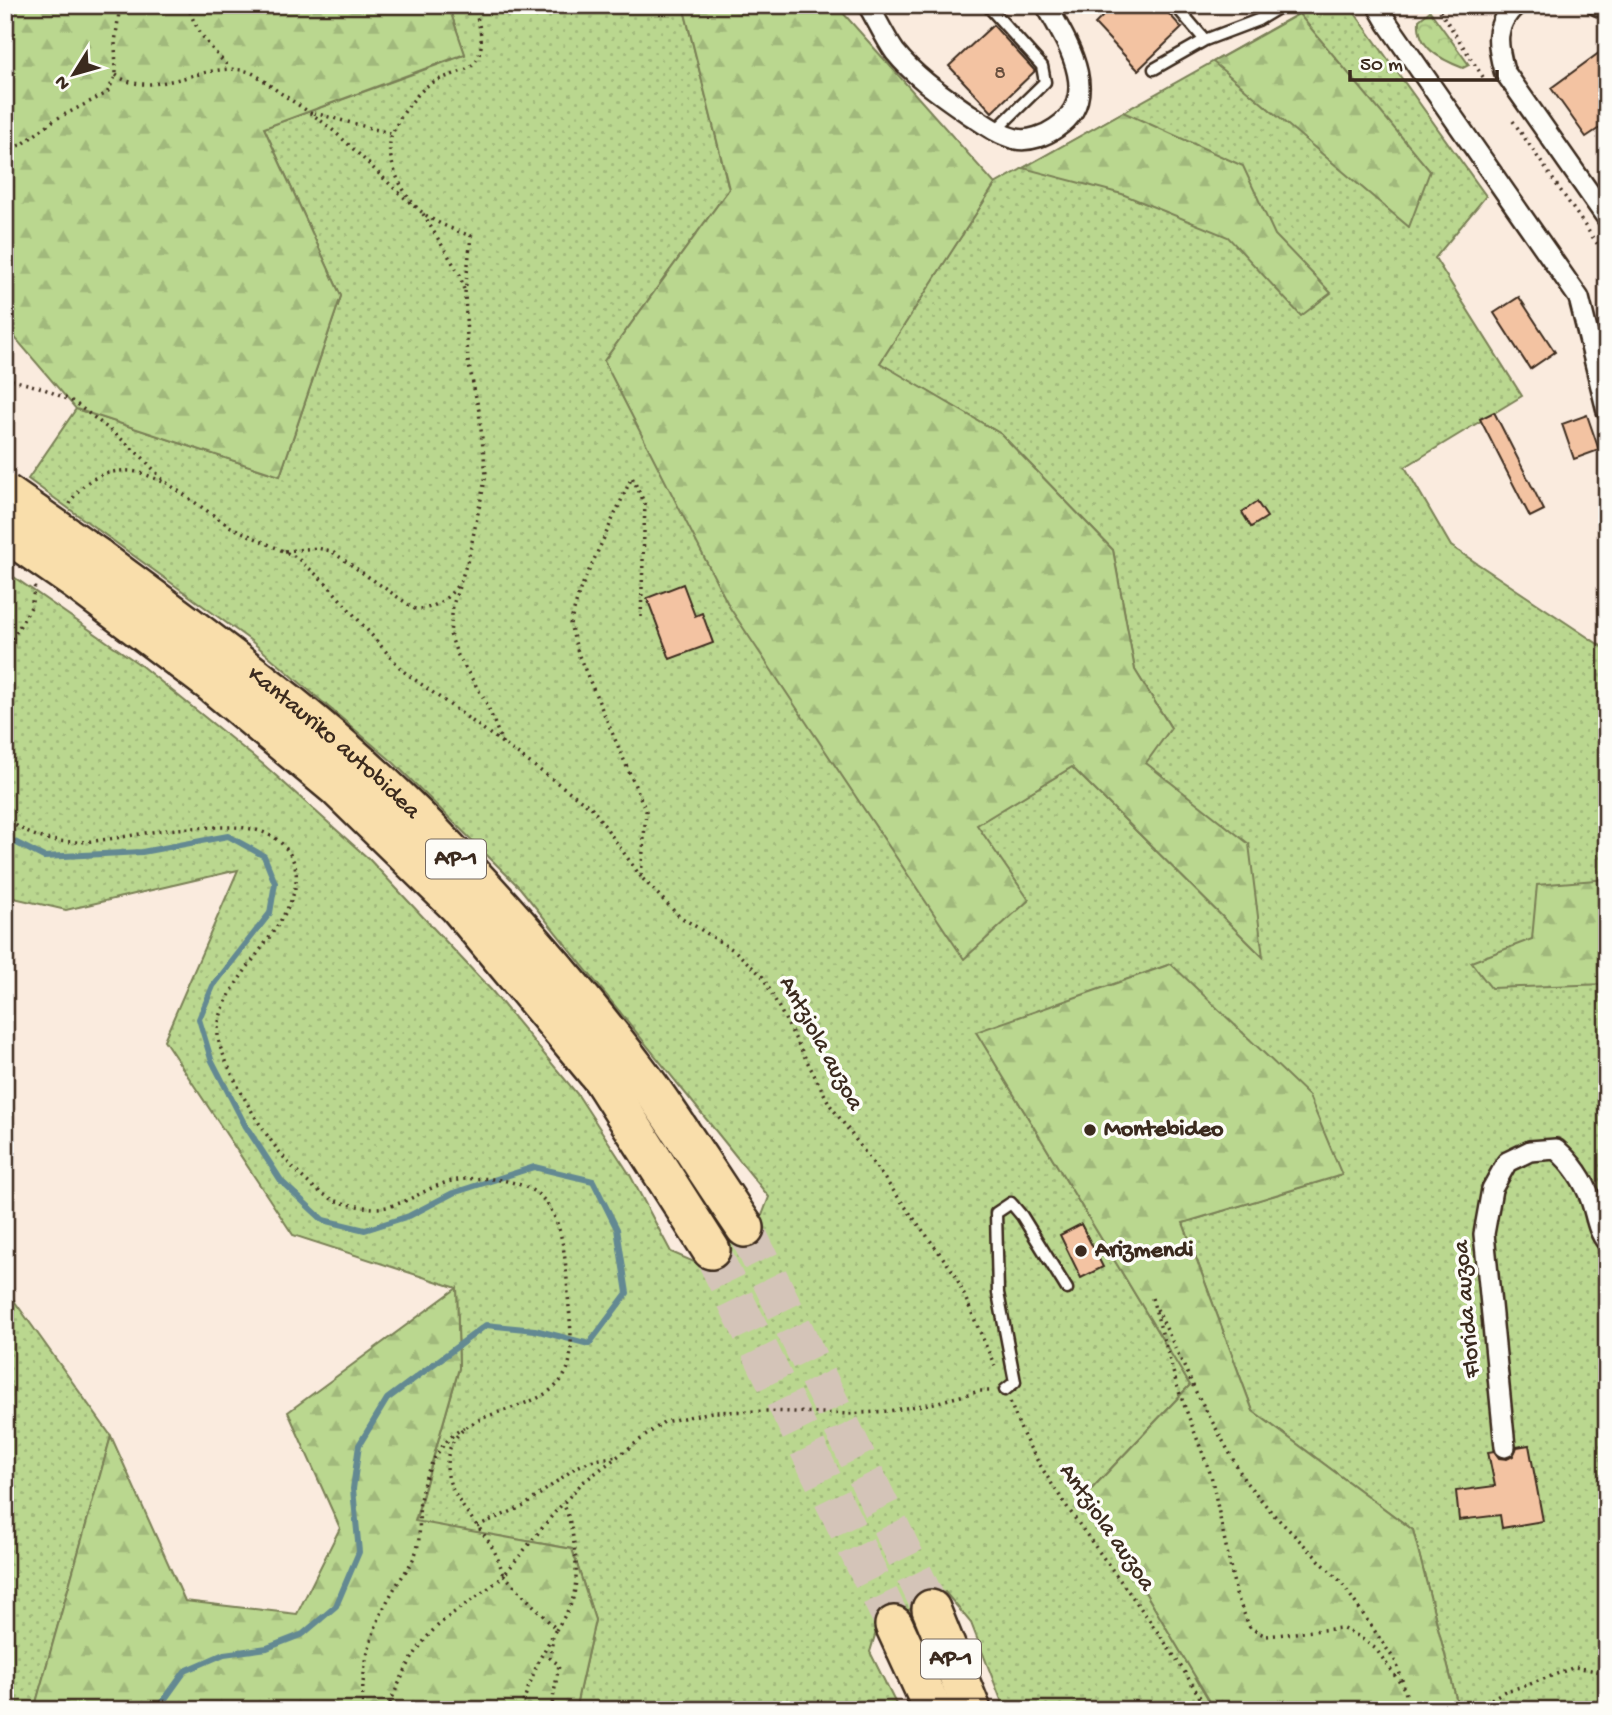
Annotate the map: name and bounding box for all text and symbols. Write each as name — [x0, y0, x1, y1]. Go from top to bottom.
north arrow — [38, 38, 108, 108]
scale bar — [1350, 38, 1496, 82]
text: 50 m — [1360, 54, 1403, 79]
house number: 8 — [994, 62, 1006, 87]
text: N — [50, 70, 76, 94]
street label: Kantauriko autobidea — [241, 661, 426, 826]
road number: AP-1 — [426, 839, 486, 878]
street label: Antziola auzoa — [771, 972, 869, 1117]
place label: Montebideo — [1104, 1116, 1224, 1145]
marker: Montebideo — [1082, 1122, 1098, 1138]
place label: Arizmendi — [1094, 1237, 1194, 1266]
street label: Florida auzoa — [1447, 1238, 1489, 1380]
marker: Arizmendi — [1073, 1243, 1089, 1259]
street label: Antziola auzoa — [1051, 1459, 1161, 1598]
road number: AP-1 — [921, 1640, 981, 1678]

